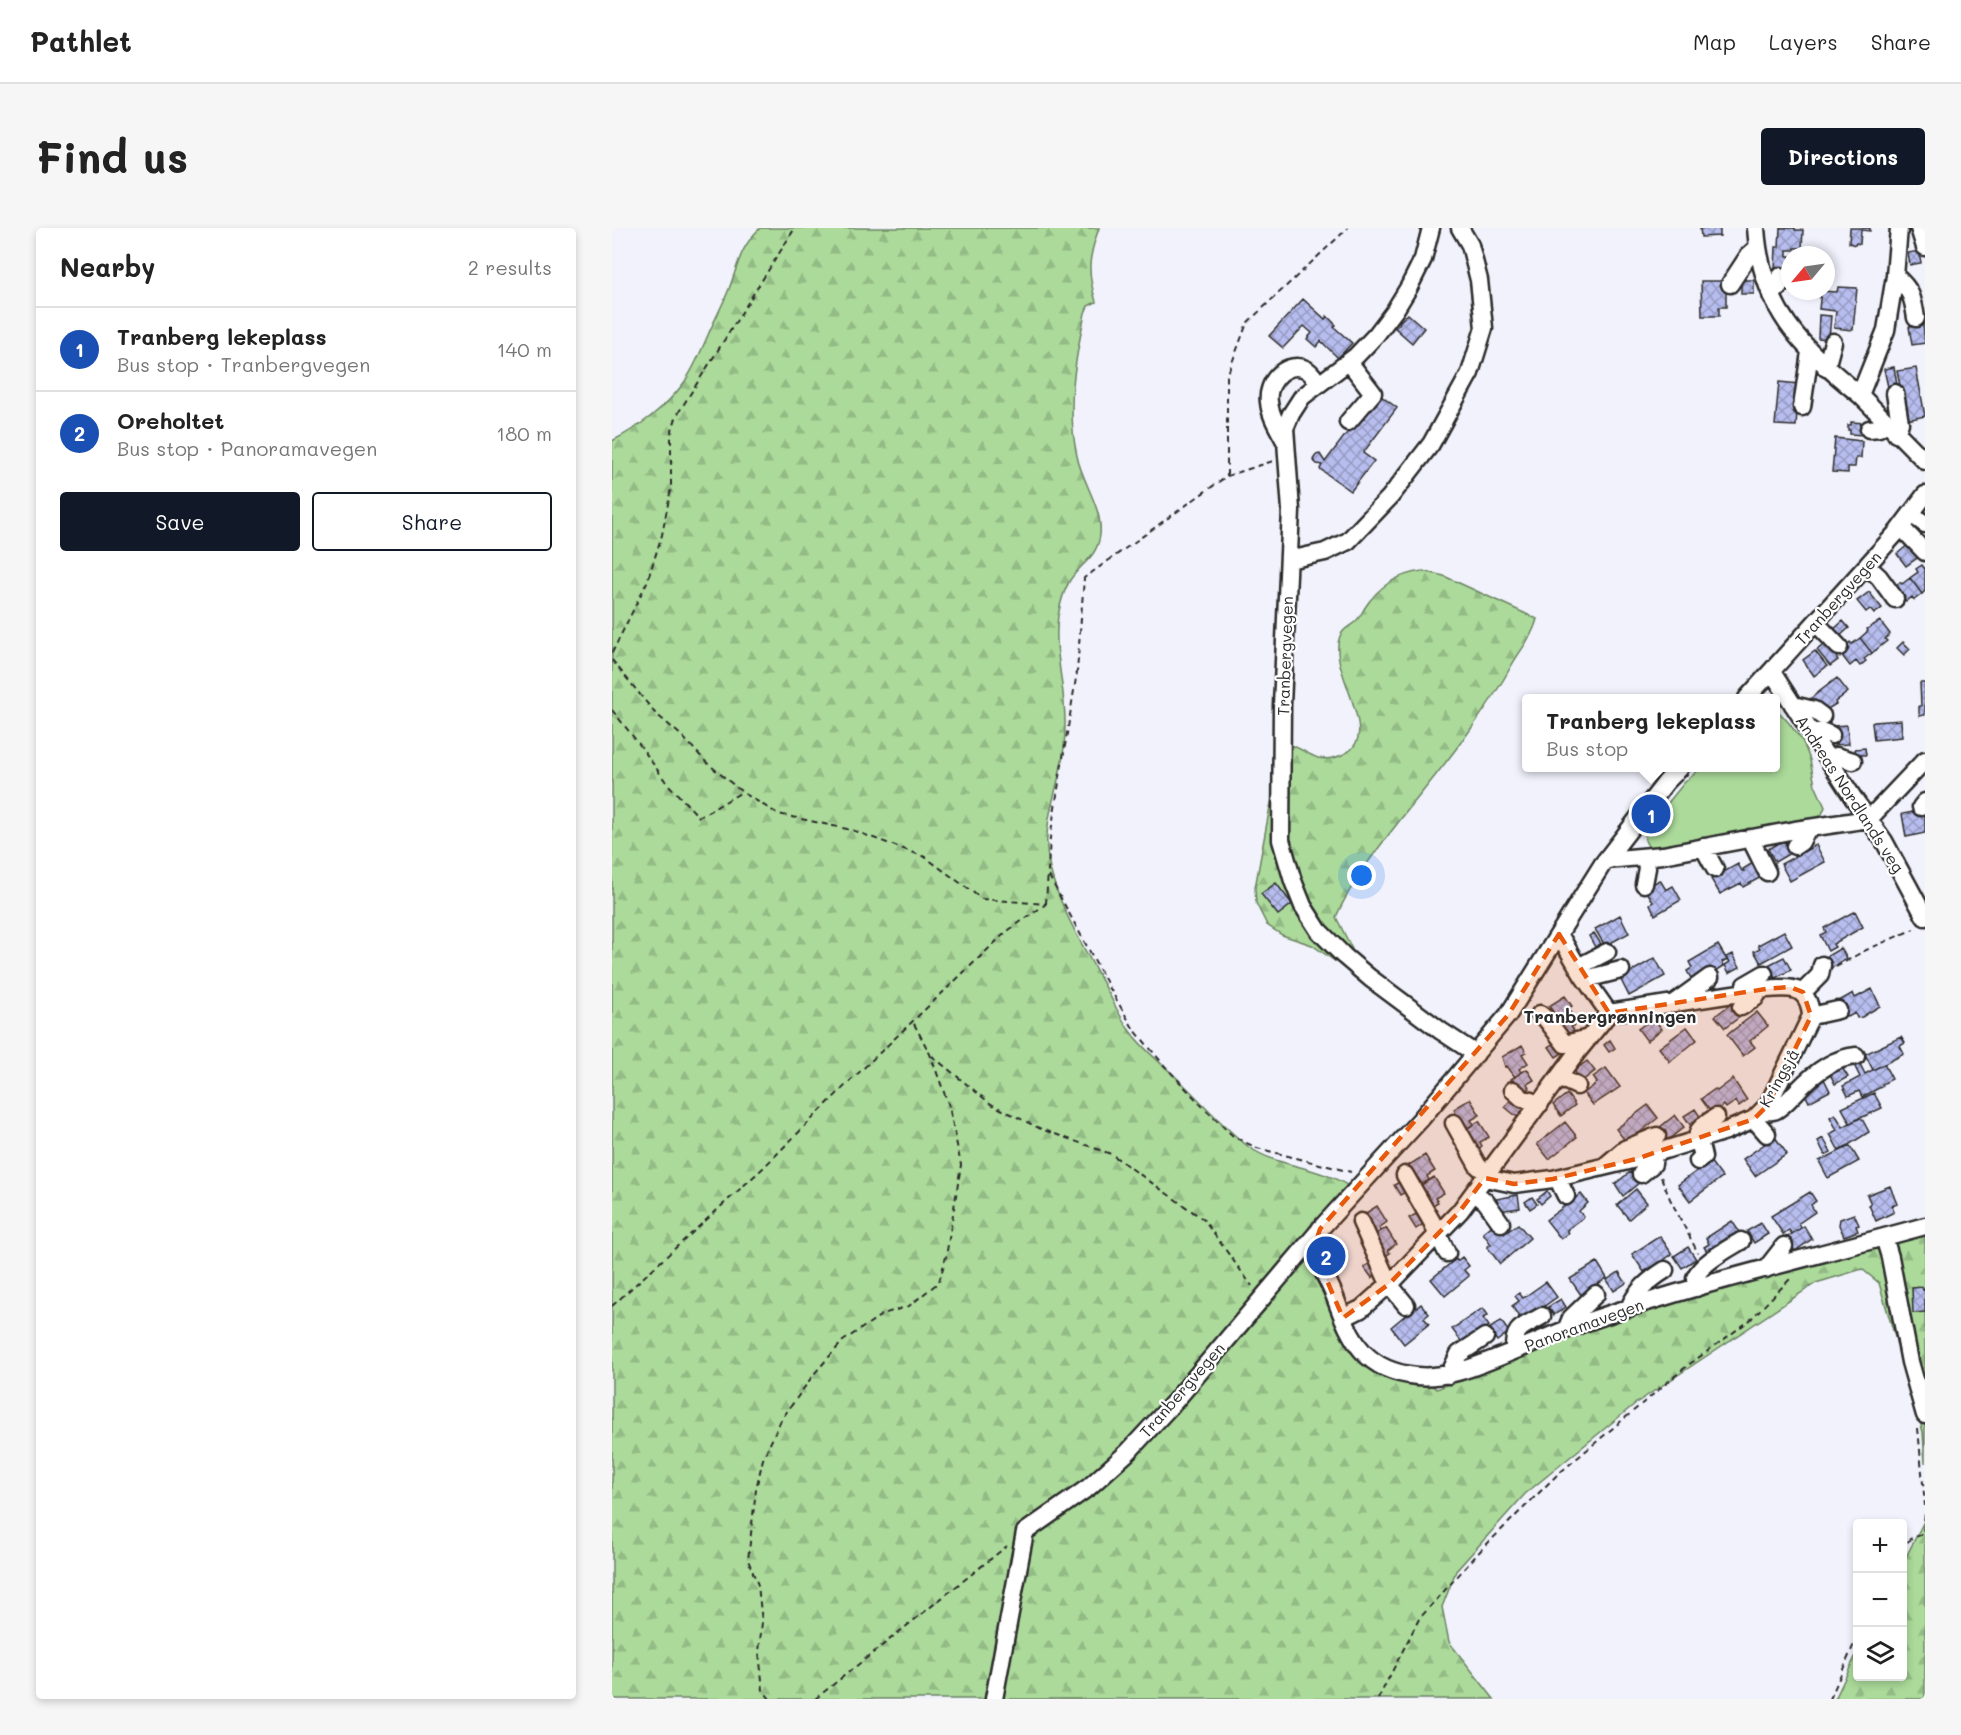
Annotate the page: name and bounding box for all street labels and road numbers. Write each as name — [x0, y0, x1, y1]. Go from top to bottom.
street label: Tranbergvegen — [1790, 546, 1885, 649]
street label: Tranbergvegen — [1272, 596, 1297, 716]
street label: Andreas Nordlands veg — [1792, 711, 1909, 877]
street label: Kringsjå — [1754, 1045, 1803, 1111]
street label: Panoramavegen — [1521, 1293, 1646, 1356]
street label: Tranbergvegen — [1134, 1338, 1229, 1442]

